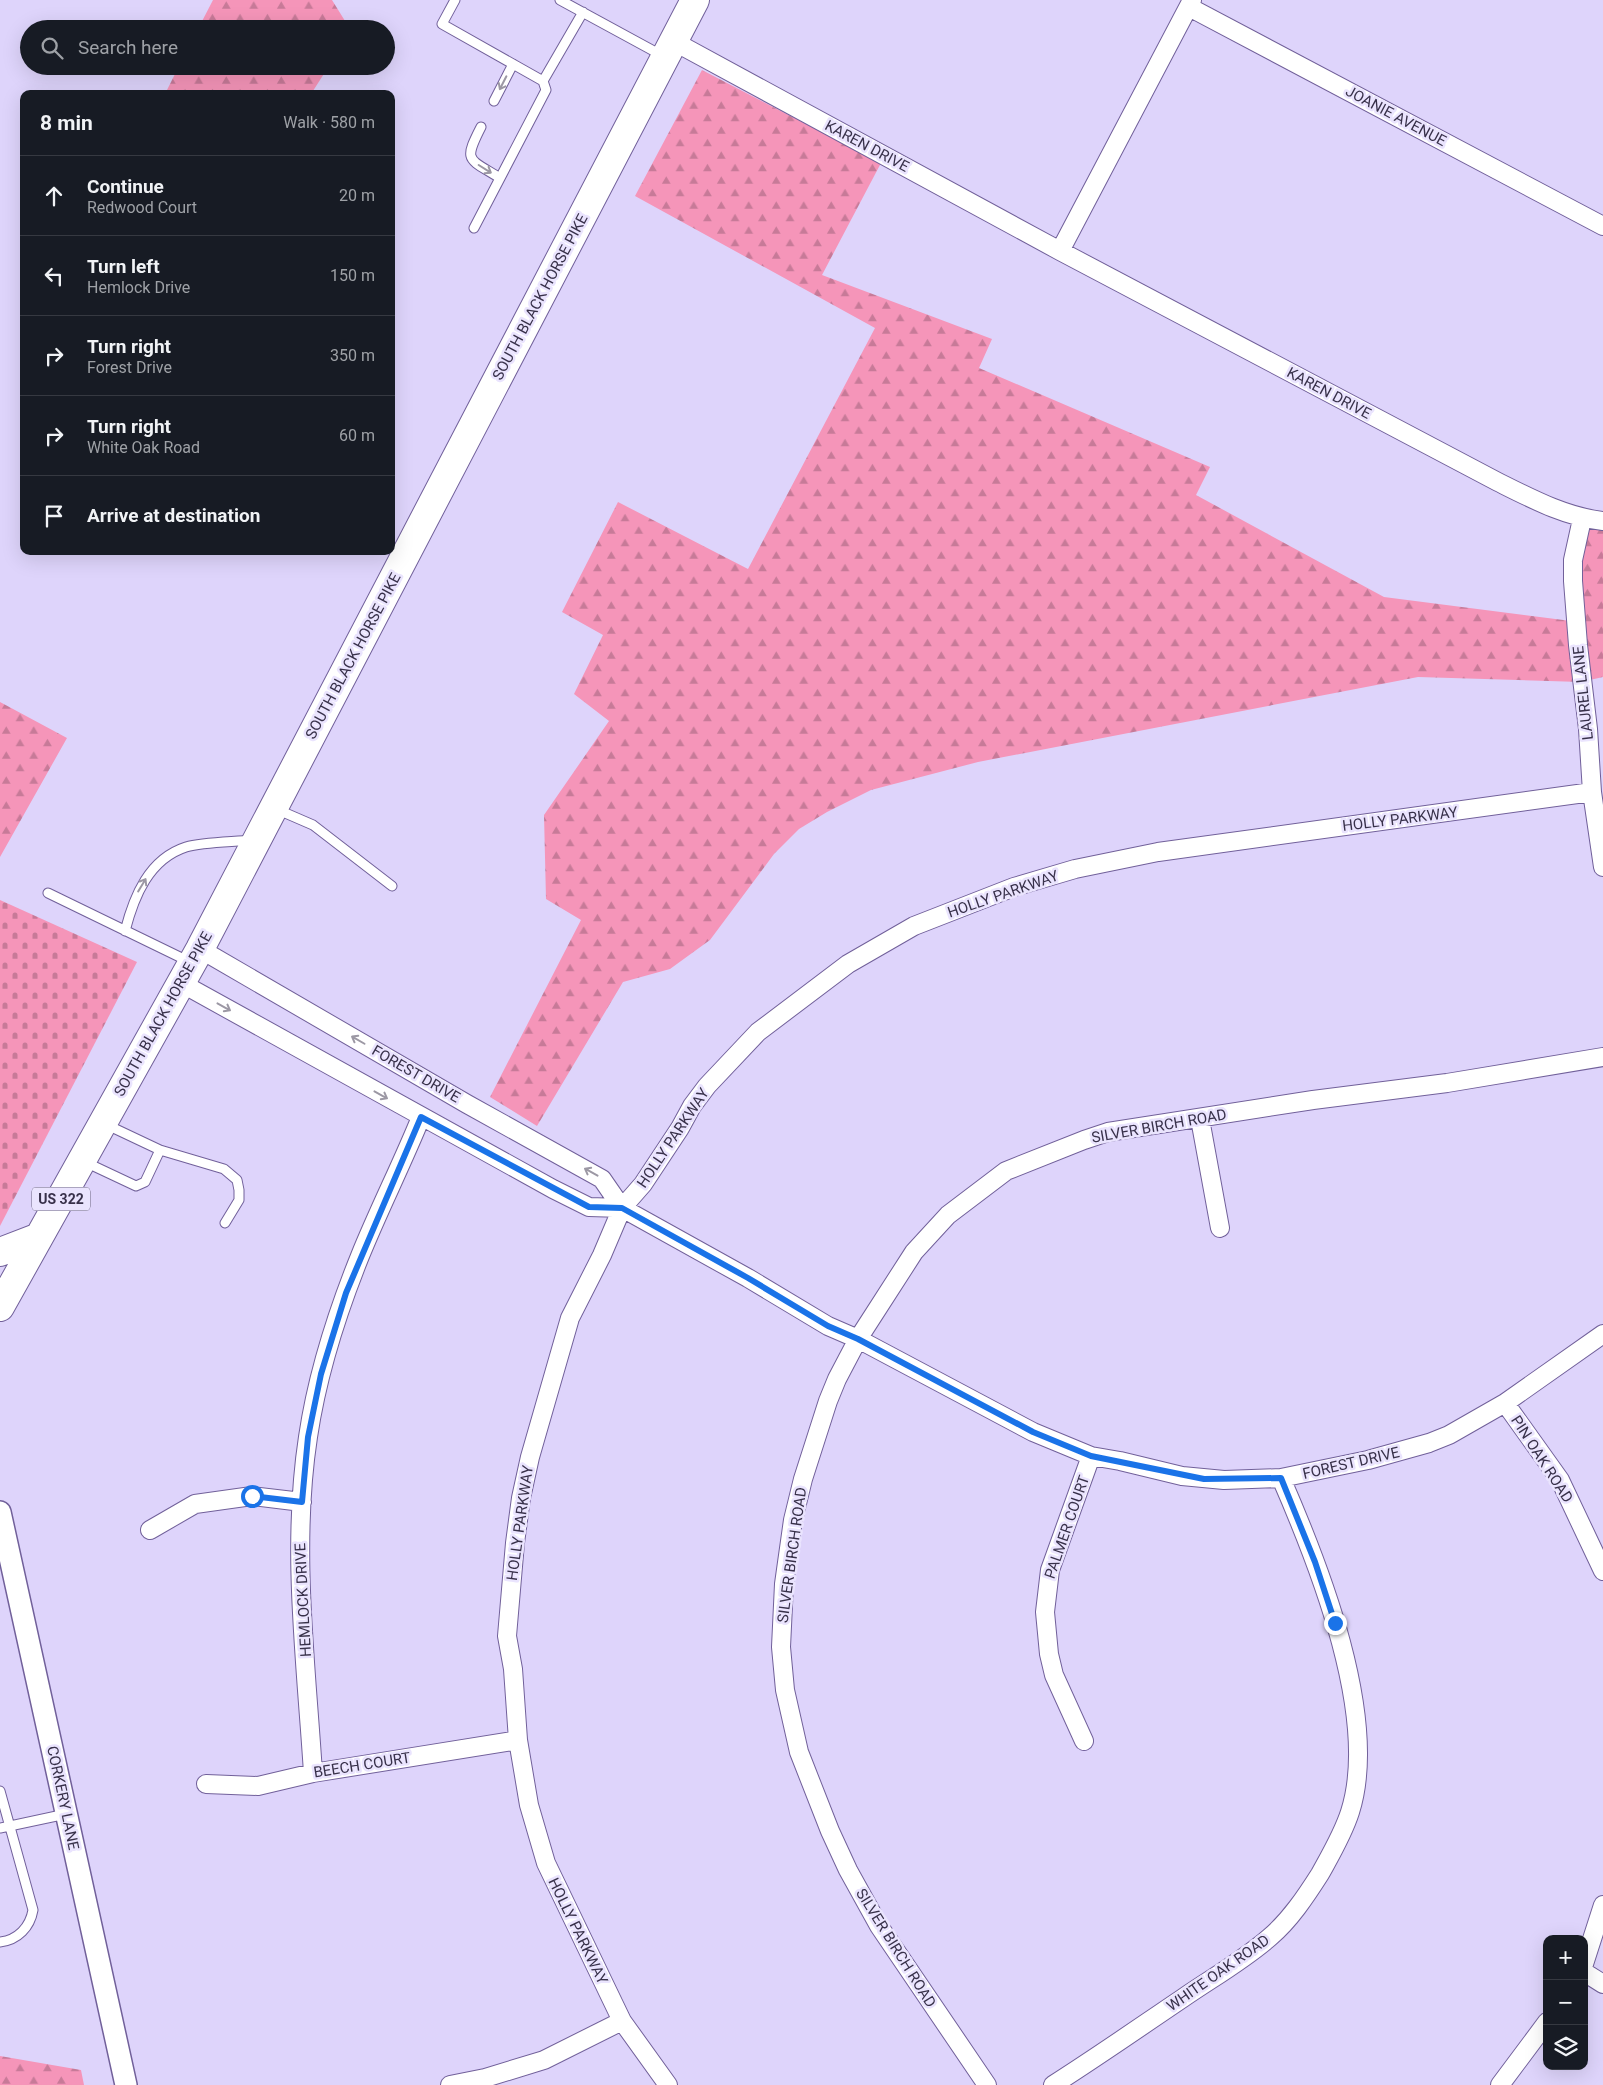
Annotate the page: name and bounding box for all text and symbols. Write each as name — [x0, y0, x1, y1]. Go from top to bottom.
search box — [20, 20, 395, 75]
icon: search — [38, 34, 66, 62]
text: Search here — [78, 36, 178, 59]
one-way arrow — [498, 75, 507, 90]
street label: JOANIE AVENUE — [1343, 82, 1450, 150]
text: 8 min — [40, 111, 93, 135]
text: Walk · 580 m — [283, 113, 375, 132]
street label: KAREN DRIVE — [822, 116, 913, 176]
one-way arrow — [478, 164, 492, 174]
text: Continue — [87, 175, 164, 198]
icon: ahead — [40, 182, 68, 210]
text: 20 m — [339, 186, 375, 205]
text: Redwood Court — [87, 198, 197, 217]
street label: SOUTH BLACK HORSE PIKE — [489, 211, 592, 383]
text: Turn left — [87, 255, 160, 278]
icon: left — [40, 262, 68, 290]
text: 150 m — [330, 266, 375, 285]
text: Hemlock Drive — [87, 278, 190, 297]
text: Turn right — [87, 335, 171, 358]
icon: right — [40, 342, 68, 370]
text: 350 m — [330, 346, 375, 365]
text: Forest Drive — [87, 358, 172, 377]
street label: KAREN DRIVE — [1284, 363, 1375, 423]
text: Turn right — [87, 415, 171, 438]
icon: right — [40, 422, 68, 450]
text: 60 m — [339, 426, 375, 445]
text: White Oak Road — [87, 438, 200, 457]
icon: arrive — [40, 502, 68, 530]
text: Arrive at destination — [87, 504, 260, 527]
street label: SOUTH BLACK HORSE PIKE — [302, 570, 405, 742]
street label: LAUREL LANE — [1569, 645, 1597, 741]
street label: HOLLY PARKWAY — [1341, 803, 1459, 835]
street label: HOLLY PARKWAY — [945, 867, 1061, 921]
one-way arrow — [137, 879, 147, 893]
street label: SOUTH BLACK HORSE PIKE — [110, 928, 216, 1099]
one-way arrow — [216, 1002, 231, 1012]
one-way arrow — [351, 1035, 366, 1045]
street label: FOREST DRIVE — [369, 1041, 464, 1107]
street label: HOLLY PARKWAY — [633, 1085, 713, 1191]
one-way arrow — [373, 1090, 388, 1100]
street label: SILVER BIRCH ROAD — [1090, 1105, 1228, 1147]
one-way arrow — [584, 1167, 598, 1177]
road number: US 322 — [32, 1188, 90, 1210]
street label: PIN OAK ROAD — [1507, 1412, 1577, 1506]
street label: FOREST DRIVE — [1301, 1443, 1402, 1483]
street label: HOLLY PARKWAY — [503, 1464, 537, 1582]
street label: PALMER COURT — [1041, 1473, 1093, 1581]
route start — [241, 1485, 264, 1508]
street label: SILVER BIRCH ROAD — [774, 1486, 810, 1624]
street label: HEMLOCK DRIVE — [291, 1542, 315, 1658]
route end — [1324, 1612, 1347, 1635]
street label: CORKERY LANE — [43, 1744, 83, 1852]
street label: BEECH COURT — [312, 1748, 412, 1782]
street label: HOLLY PARKWAY — [544, 1875, 612, 1987]
street label: SILVER BIRCH ROAD — [852, 1885, 940, 2011]
street label: WHITE OAK ROAD — [1163, 1931, 1273, 2015]
map controls — [1543, 1935, 1588, 2070]
button: + — [1543, 1935, 1588, 1980]
button: − — [1543, 1980, 1588, 2025]
button: layers — [1543, 2025, 1588, 2070]

